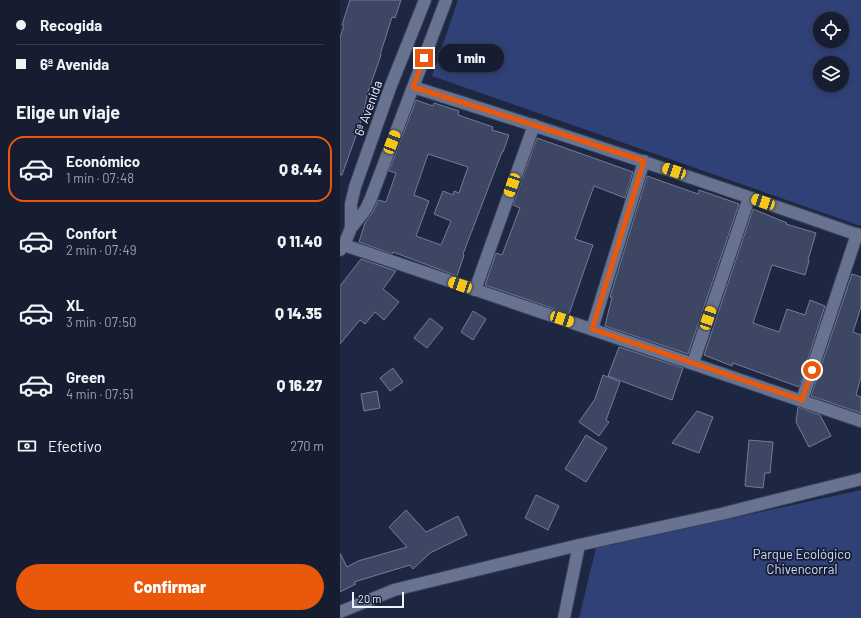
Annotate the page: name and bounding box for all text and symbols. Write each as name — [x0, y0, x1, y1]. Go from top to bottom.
map controls — [813, 12, 849, 92]
button: locate — [813, 12, 849, 48]
text: Recogida — [40, 16, 102, 34]
callout: 1 min — [438, 44, 504, 72]
route end — [415, 49, 433, 67]
text: 1 min — [457, 50, 485, 66]
text: 6ª Avenida — [40, 55, 109, 73]
button: layers — [813, 56, 849, 92]
street label: 6ª Avenida — [351, 78, 385, 138]
text: Elige un viaje — [16, 101, 120, 123]
car — [382, 129, 402, 155]
icon: car — [18, 151, 54, 187]
text: Económico — [66, 152, 140, 170]
text: Q 8.44 — [279, 160, 322, 178]
car — [661, 161, 687, 181]
text: 1 min · 07:48 — [66, 170, 134, 186]
car — [502, 172, 522, 198]
car — [750, 192, 776, 212]
icon: car — [18, 223, 54, 259]
text: Confort — [66, 224, 117, 242]
text: Q 11.40 — [277, 232, 322, 250]
text: 2 min · 07:49 — [66, 242, 136, 258]
car — [447, 275, 473, 295]
icon: car — [18, 295, 54, 331]
text: XL — [66, 296, 84, 314]
text: Q 14.35 — [275, 304, 322, 322]
car — [698, 305, 718, 331]
car — [549, 310, 575, 328]
text: 3 min · 07:50 — [66, 314, 136, 330]
route start — [803, 361, 821, 379]
icon: car — [18, 367, 54, 403]
text: Green — [66, 368, 105, 386]
text: Q 16.27 — [276, 376, 322, 394]
text: 4 min · 07:51 — [66, 386, 134, 402]
icon: cash — [16, 435, 38, 457]
text: Efectivo — [48, 437, 102, 455]
text: 270 m — [290, 438, 324, 454]
park label: Parque Ecológico Chivencorral — [753, 546, 851, 577]
button: Confirmar — [16, 564, 324, 610]
scale bar — [352, 590, 404, 609]
text: 20 m — [358, 592, 381, 605]

